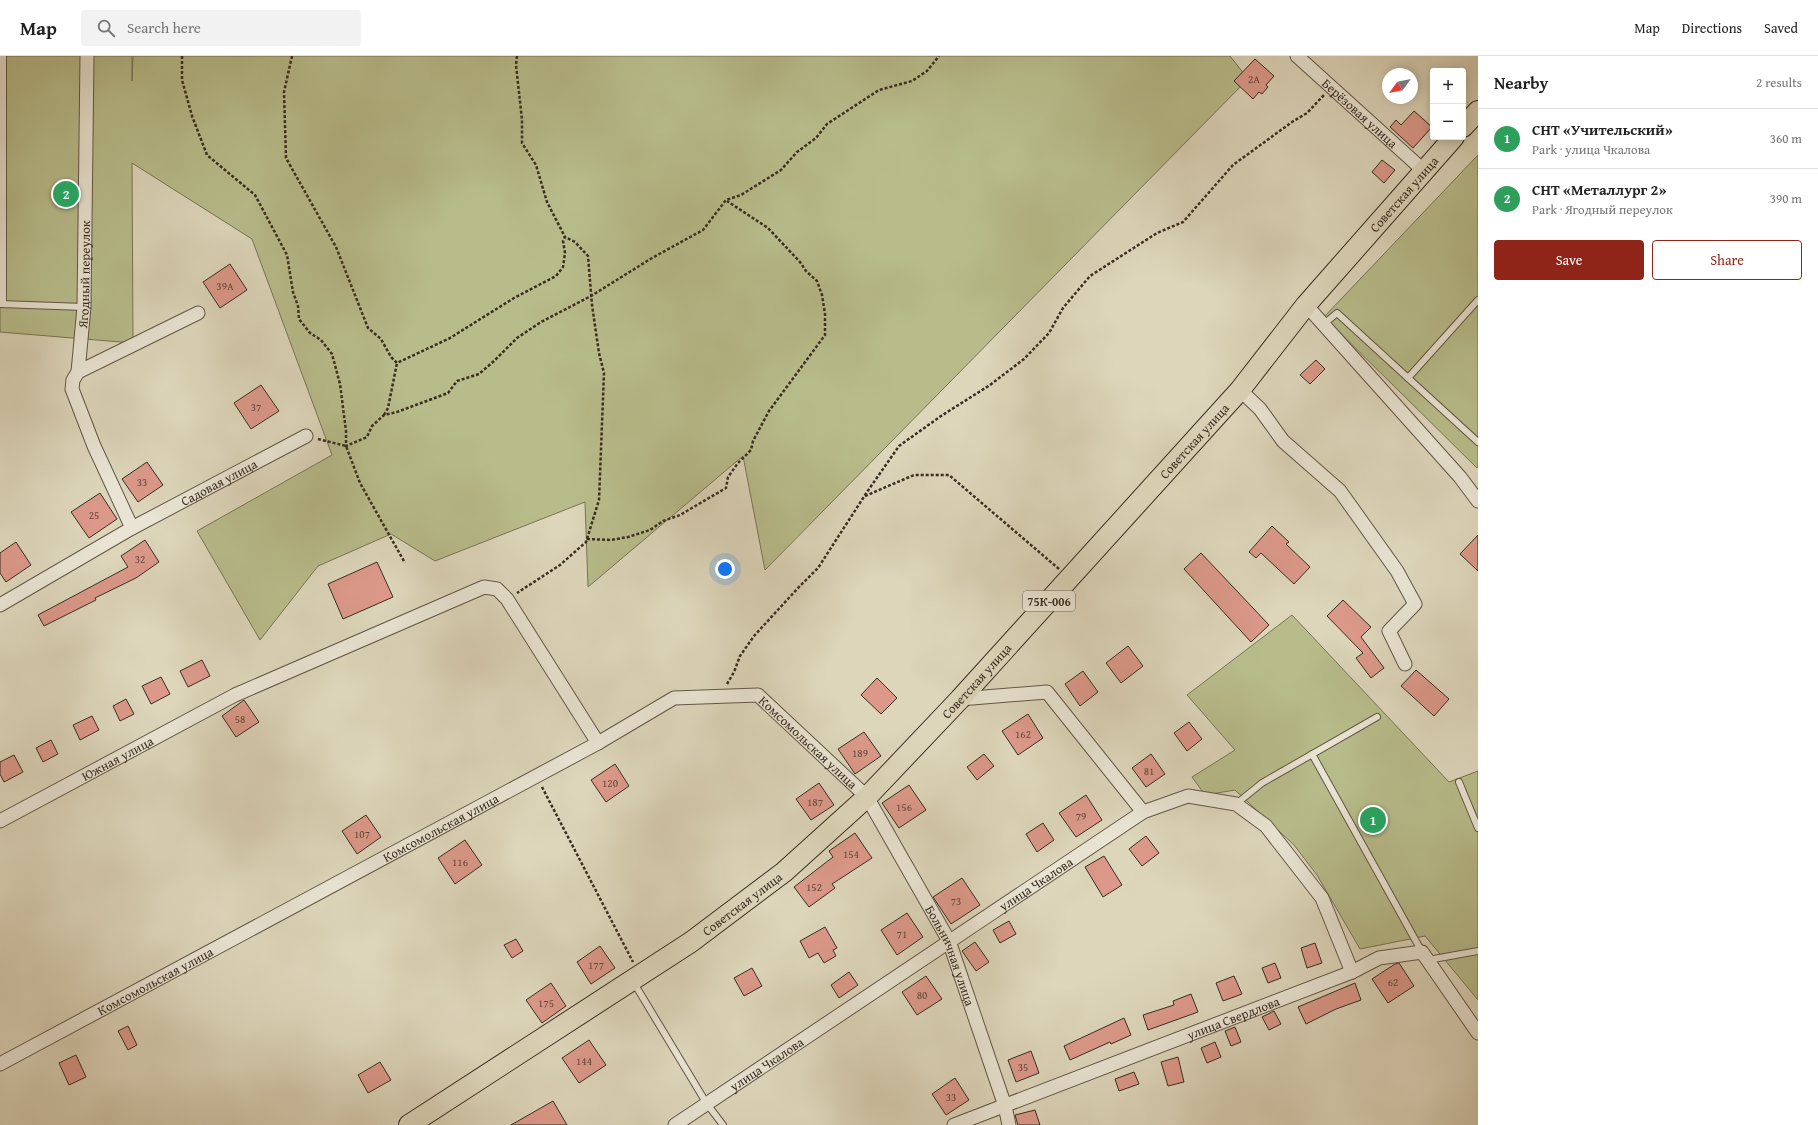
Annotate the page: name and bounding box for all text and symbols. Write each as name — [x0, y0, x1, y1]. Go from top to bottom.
search box — [81, 10, 361, 46]
text: Map — [20, 14, 57, 42]
icon: search — [95, 17, 117, 39]
text: Search here — [127, 17, 201, 38]
text: Map — [1634, 18, 1660, 38]
text: Directions — [1682, 18, 1742, 38]
text: Saved — [1764, 18, 1798, 38]
north arrow — [1382, 68, 1418, 104]
map controls — [1430, 68, 1466, 140]
button: + — [1430, 68, 1466, 104]
text: Nearby — [1494, 70, 1548, 95]
house number: 2А — [1248, 71, 1260, 87]
text: 2 results — [1756, 73, 1802, 92]
street label: Берёзовая улица — [1318, 74, 1403, 153]
button: − — [1430, 104, 1466, 140]
text: СНТ «Учительский» — [1532, 119, 1673, 140]
text: 1 — [1504, 129, 1510, 148]
text: 360 m — [1770, 129, 1802, 148]
text: Park · улица Чкалова — [1532, 140, 1650, 159]
street label: Советская улица — [1365, 151, 1443, 236]
pin: 2 — [53, 179, 79, 209]
text: СНТ «Металлург 2» — [1532, 179, 1666, 200]
text: 2 — [1504, 189, 1510, 208]
text: 390 m — [1770, 189, 1802, 208]
text: Park · Ягодный переулок — [1532, 200, 1673, 219]
street label: Ягодный переулок — [72, 220, 95, 330]
button: Save — [1494, 240, 1644, 280]
button: Share — [1652, 240, 1802, 280]
house number: 39А — [216, 278, 234, 294]
street label: Советская улица — [1155, 398, 1234, 483]
house number: 37 — [251, 399, 261, 415]
street label: Садовая улица — [177, 454, 261, 510]
house number: 33 — [137, 474, 147, 490]
house number: 25 — [89, 507, 99, 523]
house number: 32 — [135, 551, 145, 567]
your location — [715, 559, 735, 579]
road number: 75К-006 — [1023, 591, 1075, 611]
street label: Советская улица — [937, 638, 1016, 723]
street label: Комсомольская улица — [755, 691, 862, 794]
house number: 58 — [235, 711, 245, 727]
house number: 162 — [1015, 726, 1031, 742]
street label: Южная улица — [78, 731, 157, 785]
house number: 189 — [852, 745, 868, 761]
house number: 81 — [1144, 763, 1154, 779]
house number: 120 — [602, 775, 618, 791]
street label: Комсомольская улица — [379, 788, 503, 866]
house number: 187 — [807, 794, 823, 810]
house number: 156 — [896, 799, 912, 815]
pin: 1 — [1360, 805, 1386, 835]
house number: 79 — [1076, 808, 1086, 824]
house number: 107 — [354, 826, 370, 842]
house number: 154 — [843, 846, 859, 862]
street label: улица Чкалова — [994, 852, 1077, 916]
house number: 116 — [452, 854, 468, 870]
street label: Советская улица — [698, 867, 787, 940]
house number: 152 — [806, 879, 822, 895]
house number: 73 — [951, 893, 961, 909]
street label: Больничная улица — [921, 902, 980, 1009]
house number: 71 — [897, 926, 907, 942]
street label: Комсомольская улица — [94, 942, 217, 1020]
house number: 177 — [588, 957, 604, 973]
house number: 62 — [1388, 974, 1398, 990]
house number: 80 — [917, 987, 927, 1003]
street label: улица Свердлова — [1183, 991, 1283, 1045]
house number: 175 — [538, 995, 554, 1011]
street label: улица Чкалова — [725, 1032, 808, 1096]
house number: 144 — [576, 1053, 592, 1069]
house number: 35 — [1018, 1059, 1028, 1075]
house number: 33 — [946, 1089, 956, 1105]

